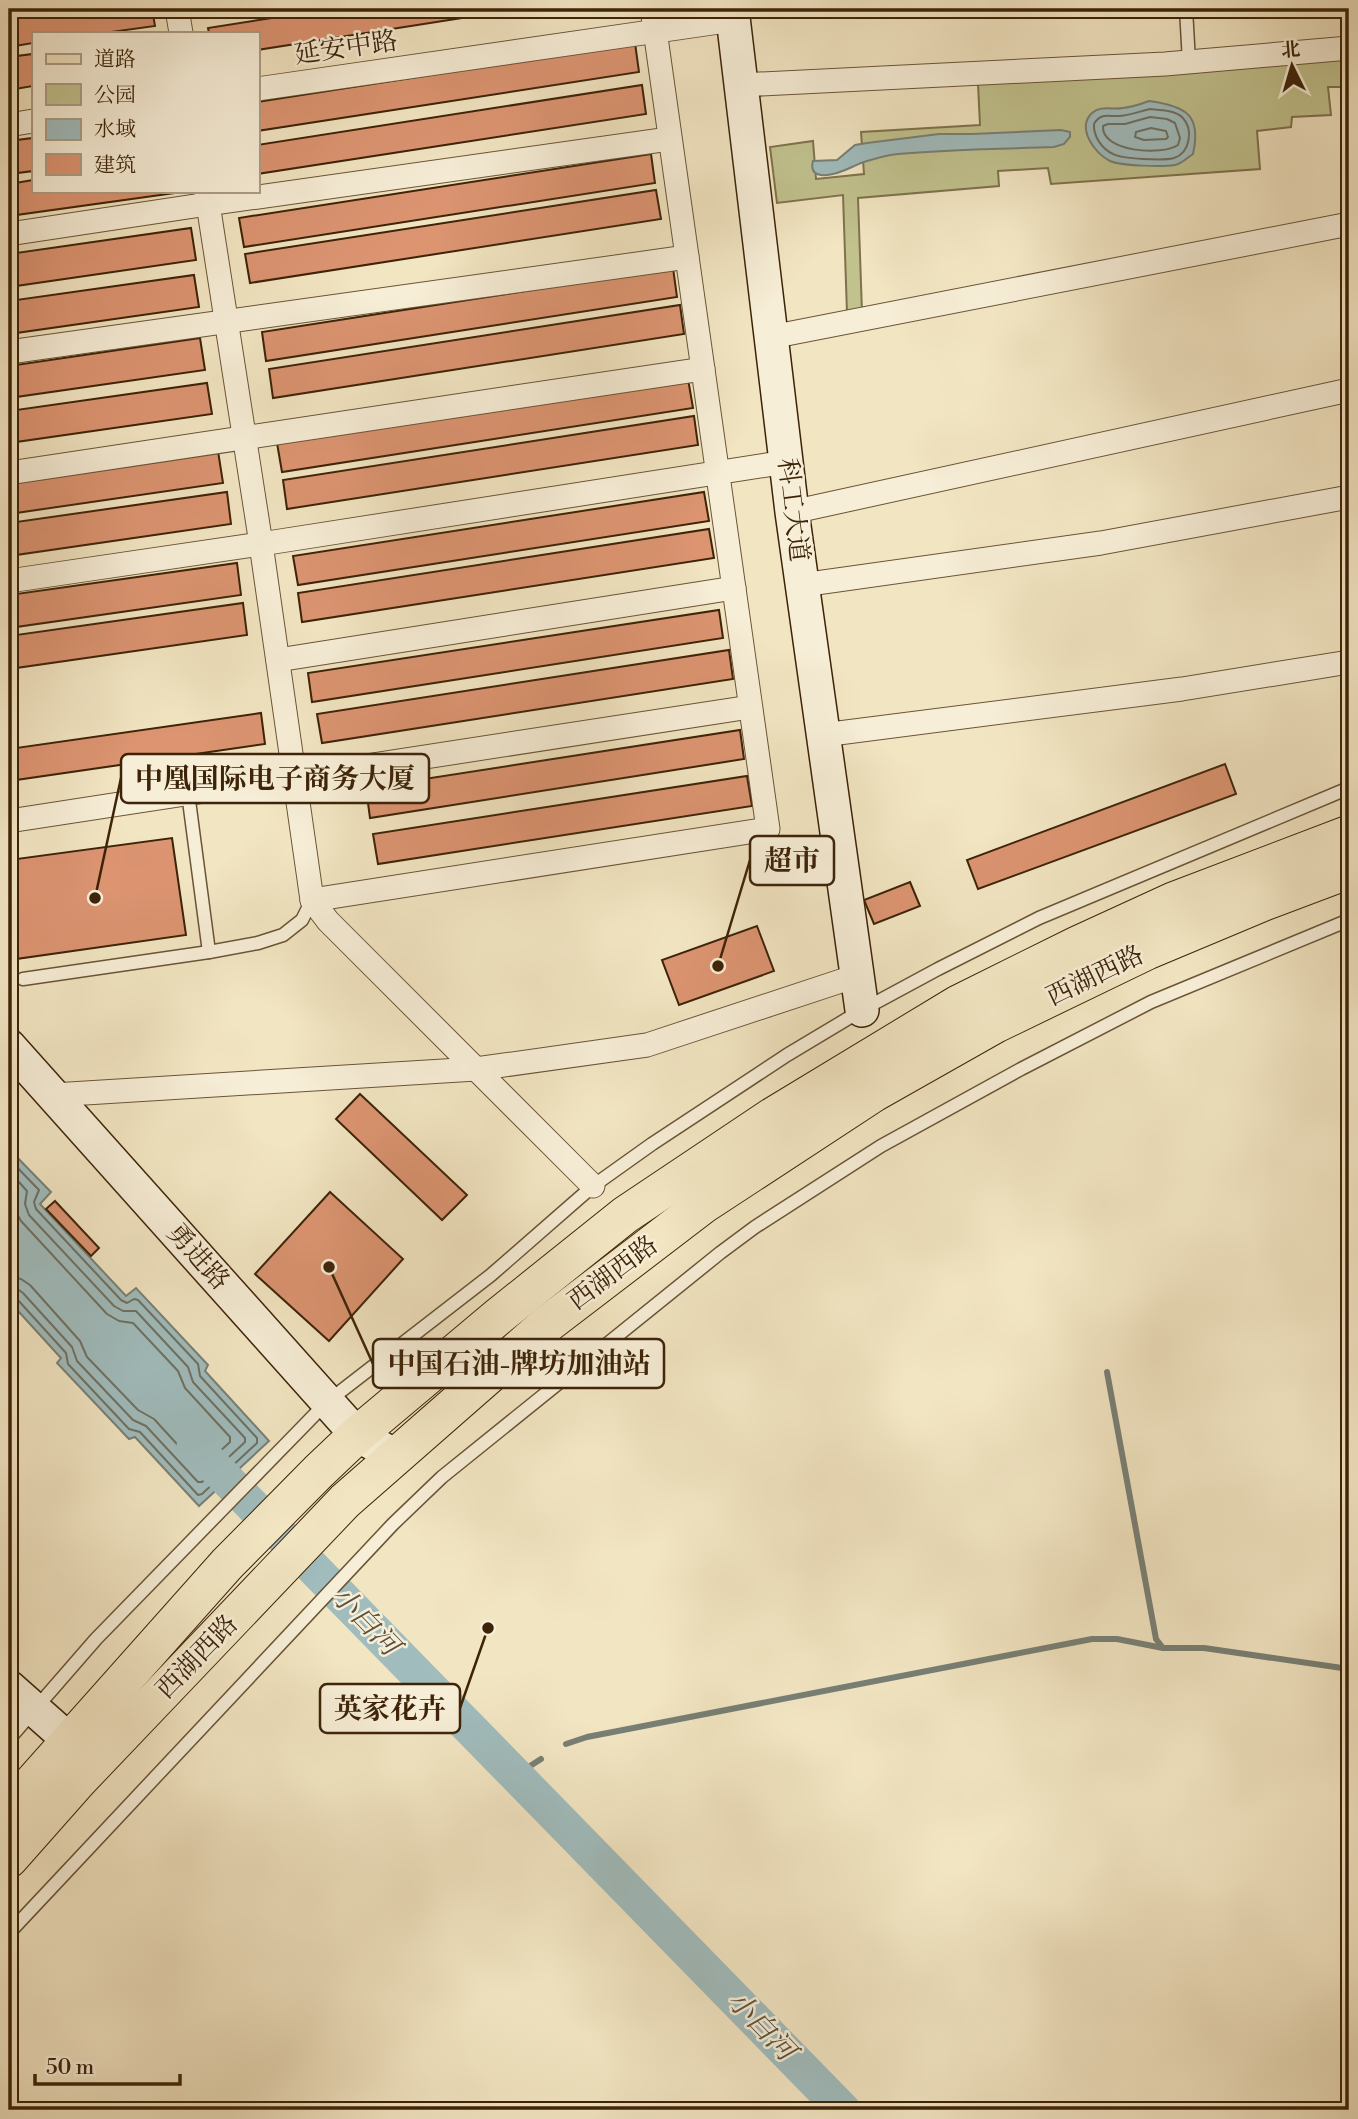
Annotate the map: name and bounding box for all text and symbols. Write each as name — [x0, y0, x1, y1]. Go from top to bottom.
street label: 延安中路 — [292, 25, 400, 71]
legend — [32, 32, 259, 192]
north arrow — [1256, 32, 1326, 102]
text: 北 — [1280, 37, 1301, 63]
text: 道路 — [94, 47, 136, 73]
text: 公园 — [94, 83, 136, 109]
text: 水域 — [94, 117, 136, 143]
text: 建筑 — [94, 153, 136, 179]
street label: 科工大道 — [771, 456, 815, 564]
callout: 中凰国际电子商务大厦 — [121, 754, 429, 803]
text: 中凰国际电子商务大厦 — [135, 762, 415, 797]
callout: 超市 — [750, 836, 834, 885]
text: 超市 — [764, 844, 820, 879]
street label: 西湖西路 — [1041, 939, 1149, 1013]
street label: 勇进路 — [160, 1217, 236, 1297]
street label: 西湖西路 — [562, 1229, 664, 1317]
callout: 中国石油-牌坊加油站 — [373, 1339, 664, 1388]
text: 中国石油-牌坊加油站 — [387, 1347, 651, 1382]
water label: 小白河 — [323, 1579, 410, 1667]
street label: 西湖西路 — [149, 1608, 245, 1706]
callout: 英家花卉 — [320, 1684, 460, 1733]
text: 英家花卉 — [334, 1692, 446, 1727]
water label: 小白河 — [719, 1984, 806, 2072]
scale bar — [35, 2042, 180, 2086]
text: 50 m — [46, 2055, 94, 2081]

